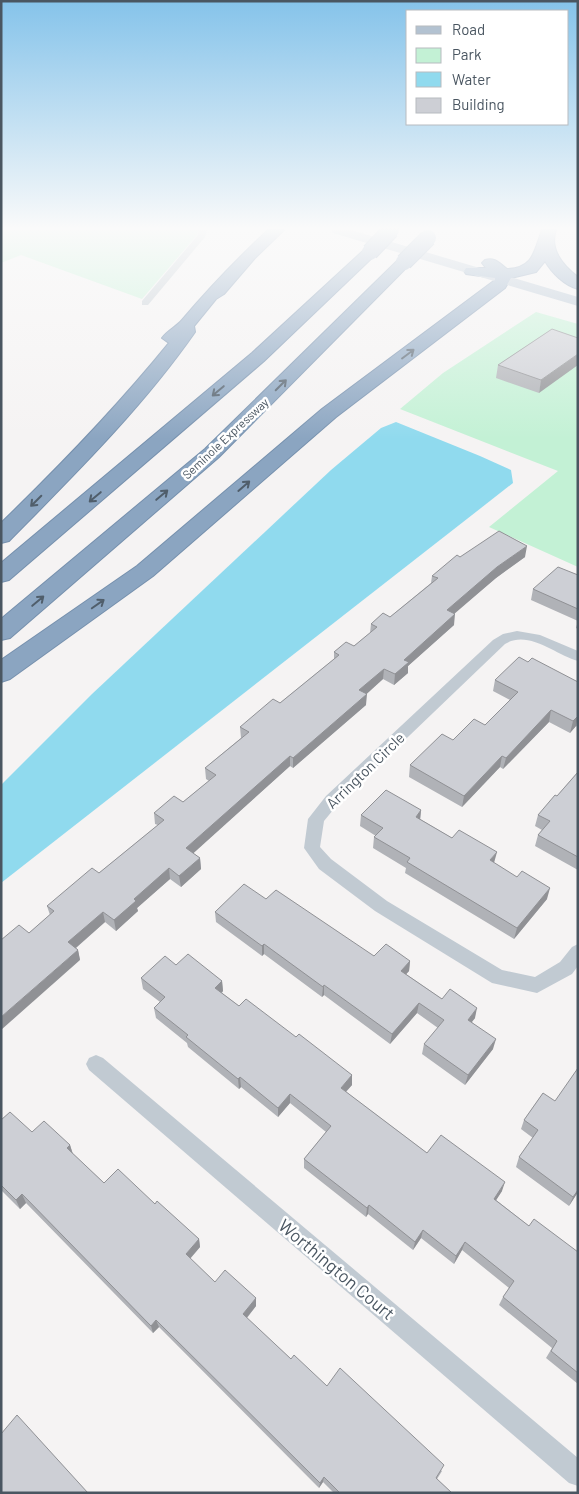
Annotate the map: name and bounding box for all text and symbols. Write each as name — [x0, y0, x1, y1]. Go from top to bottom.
legend — [406, 10, 569, 125]
text: Road — [452, 20, 485, 38]
text: Park — [452, 45, 482, 63]
text: Water — [452, 70, 491, 88]
text: Building — [452, 95, 505, 113]
one-way arrow — [401, 349, 415, 359]
one-way arrow — [275, 378, 287, 391]
one-way arrow — [212, 385, 225, 397]
street label: Seminole Expressway — [179, 394, 271, 481]
one-way arrow — [237, 480, 250, 492]
one-way arrow — [156, 490, 169, 501]
one-way arrow — [88, 491, 101, 502]
one-way arrow — [30, 495, 42, 508]
one-way arrow — [32, 595, 45, 606]
one-way arrow — [91, 599, 105, 609]
street label: Arrington Circle — [322, 728, 408, 812]
street label: Worthington Court — [274, 1214, 400, 1324]

